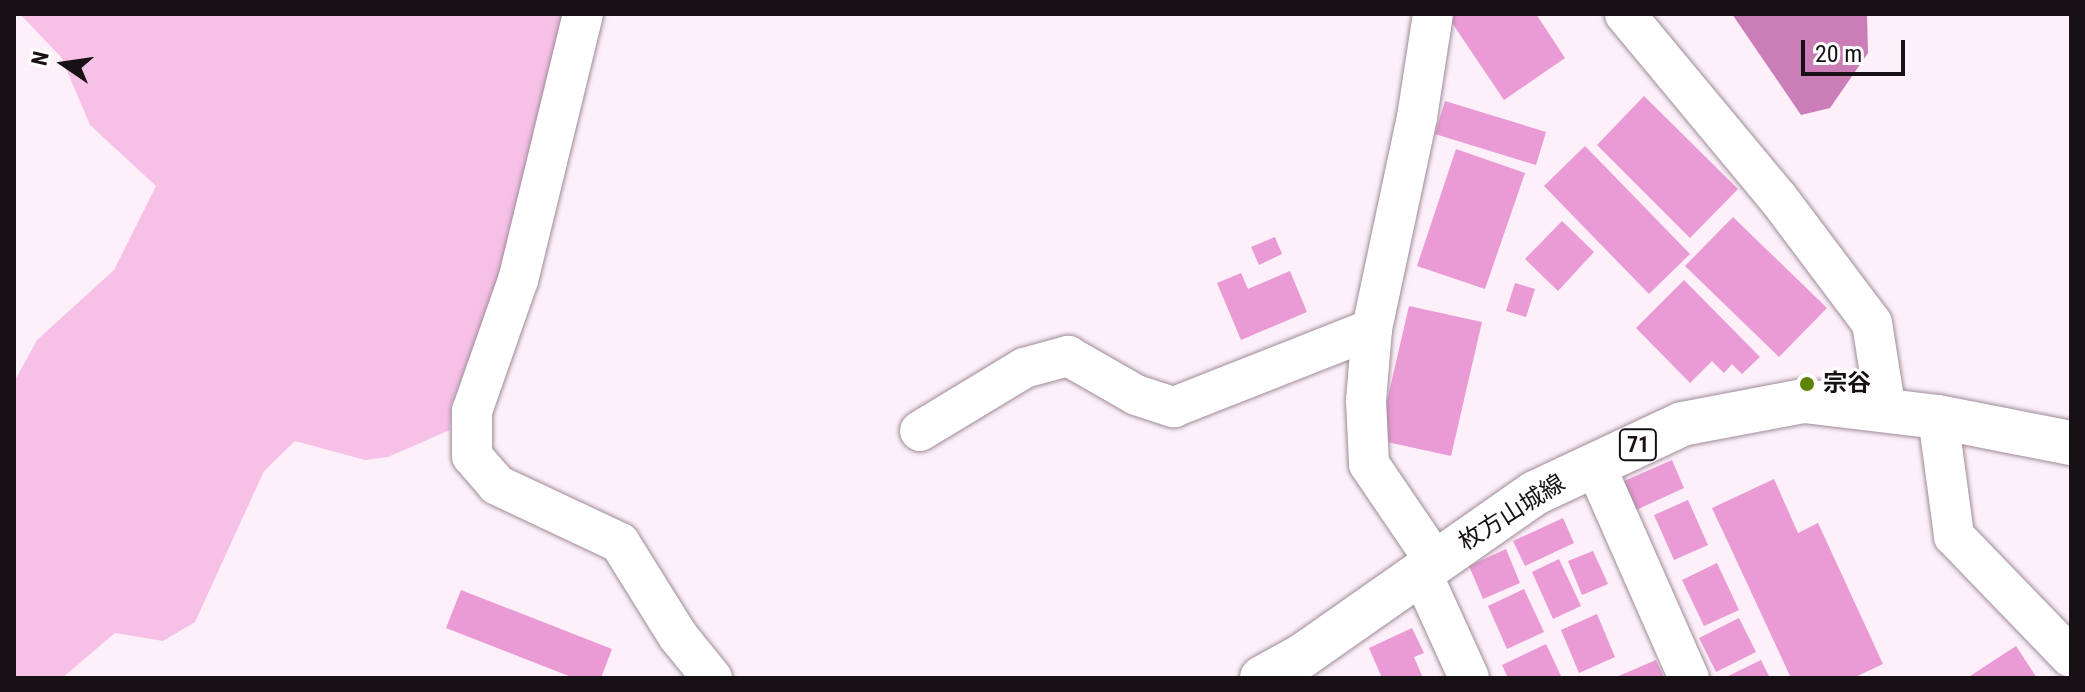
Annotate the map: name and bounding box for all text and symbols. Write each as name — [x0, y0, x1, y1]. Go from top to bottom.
north arrow — [24, 24, 104, 104]
scale bar — [1805, 24, 1909, 74]
text: 20 m — [1815, 40, 1862, 68]
text: N — [26, 49, 54, 68]
place label: 宗谷 — [1823, 370, 1871, 398]
marker: 宗谷 — [1798, 375, 1816, 393]
road number: 71 — [1618, 427, 1658, 463]
street label: 枚方山城線 — [1453, 469, 1571, 557]

